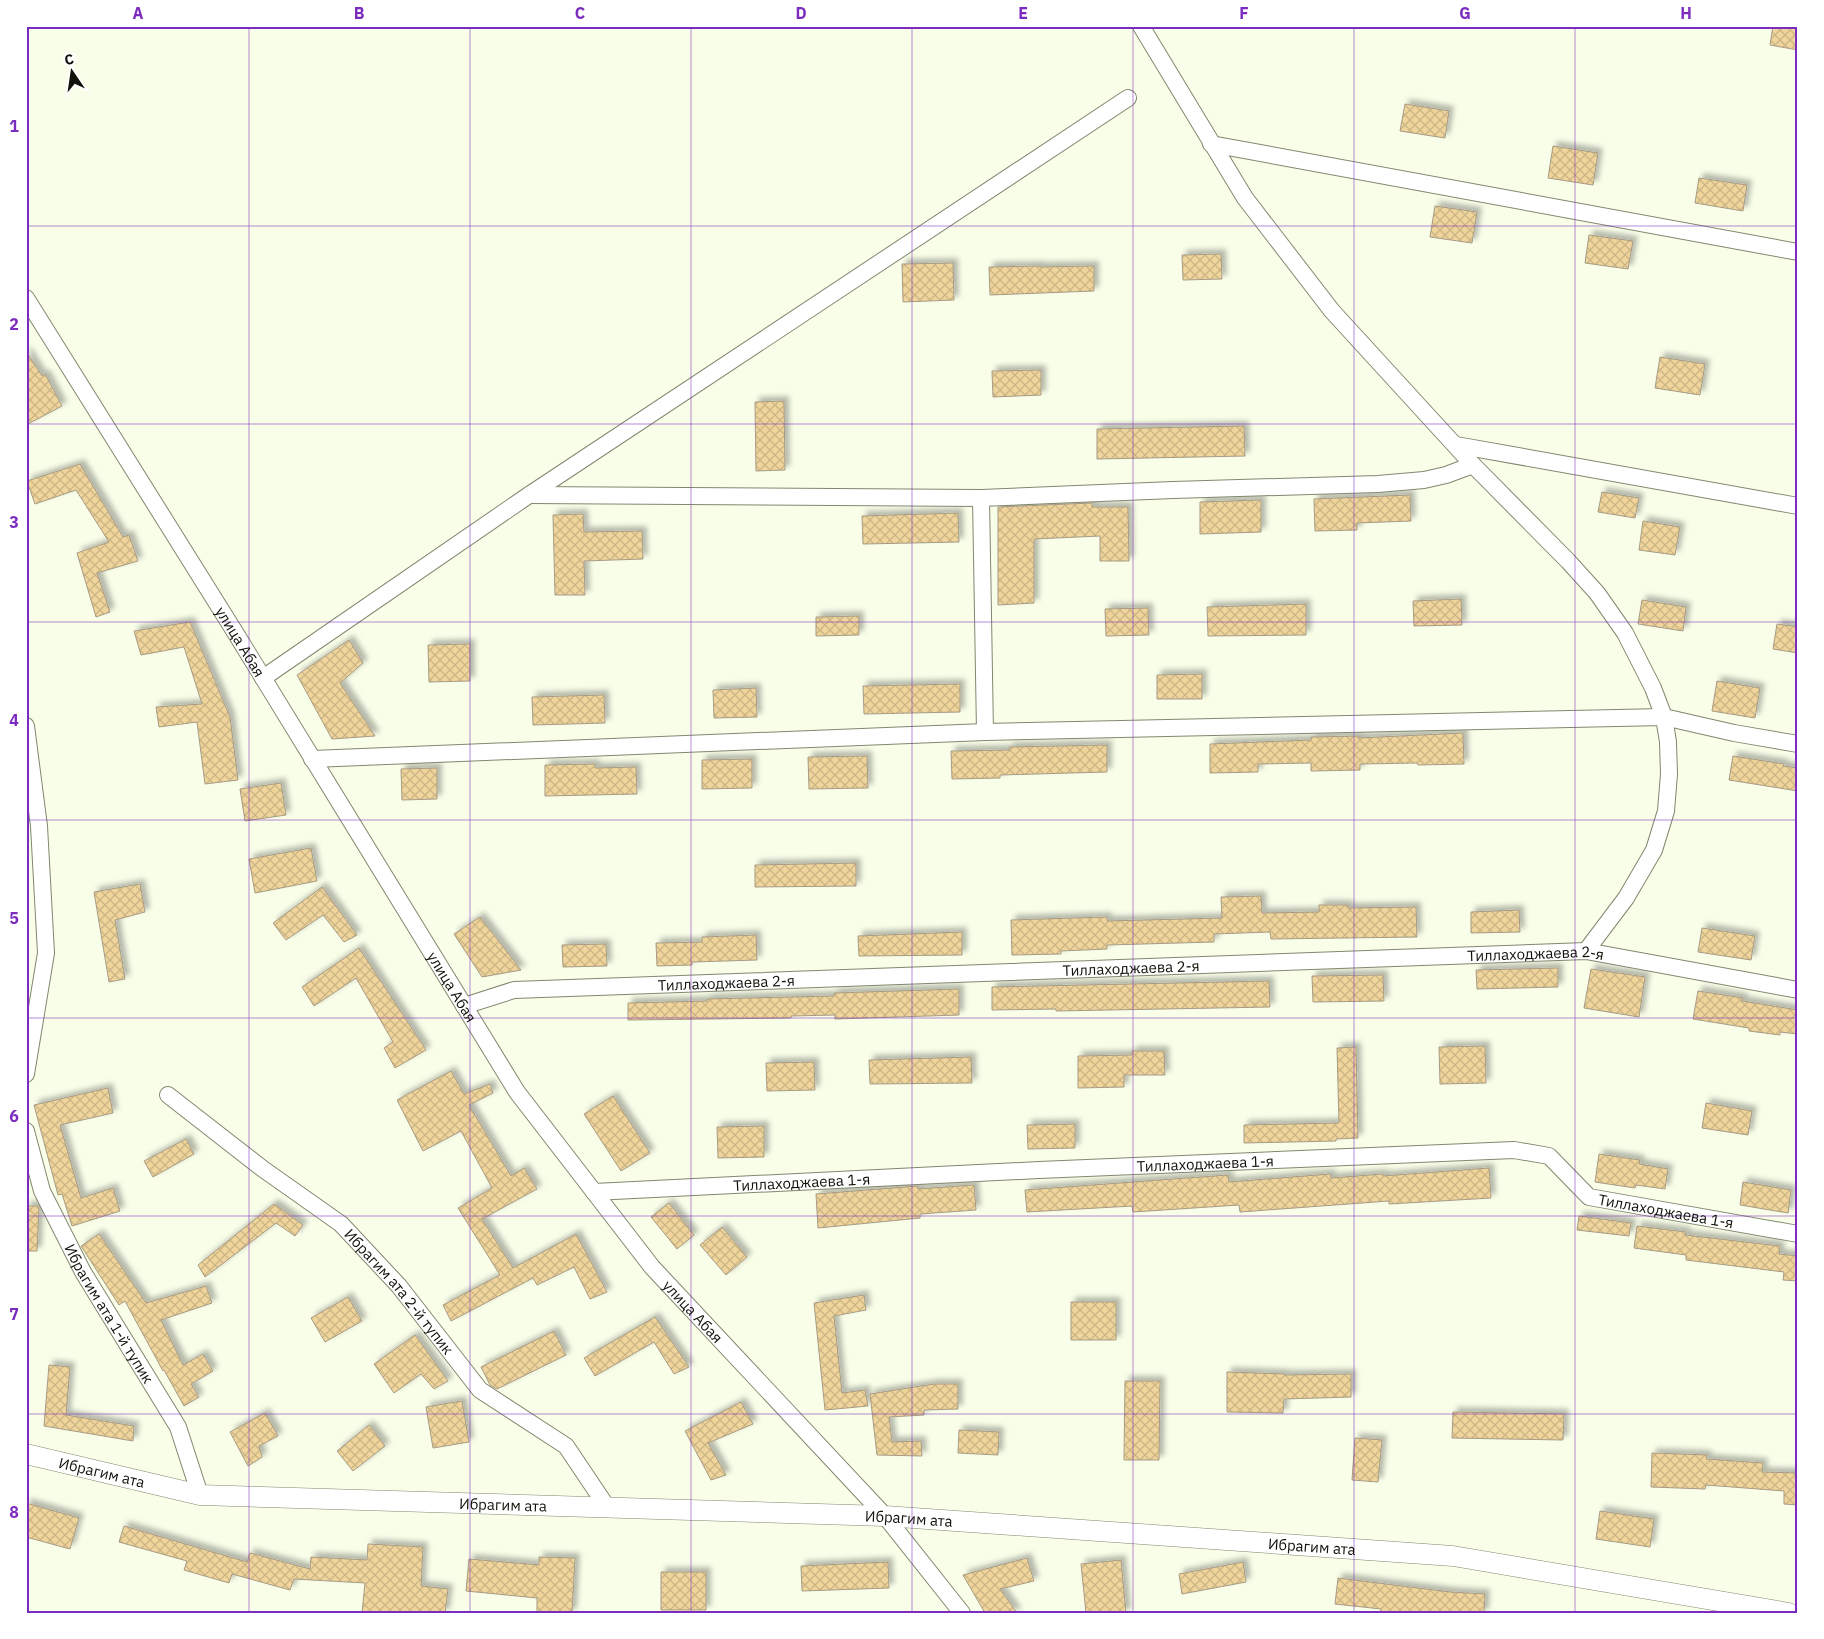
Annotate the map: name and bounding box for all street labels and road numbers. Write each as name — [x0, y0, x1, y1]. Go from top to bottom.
street label: улица Абая — [212, 603, 270, 680]
street label: Тиллаходжаева 2-я — [1467, 941, 1606, 965]
street label: улица Абая — [424, 948, 481, 1025]
street label: Тиллаходжаева 2-я — [1062, 956, 1200, 980]
street label: Тиллаходжаева 2-я — [657, 970, 795, 994]
street label: Тиллаходжаева 1-я — [1136, 1151, 1274, 1175]
street label: Тиллаходжаева 1-я — [733, 1169, 871, 1195]
street label: Тиллаходжаева 1-я — [1597, 1189, 1735, 1232]
street label: Ибрагим ата 2-й тупик — [341, 1224, 458, 1358]
street label: Ибрагим ата 1-й тупик — [61, 1241, 158, 1387]
street label: улица Абая — [659, 1276, 727, 1347]
street label: Ибрагим ата — [57, 1453, 147, 1491]
street label: Ибрагим ата — [459, 1493, 547, 1515]
street label: Ибрагим ата — [865, 1506, 953, 1530]
street label: Ибрагим ата — [1267, 1534, 1356, 1559]

